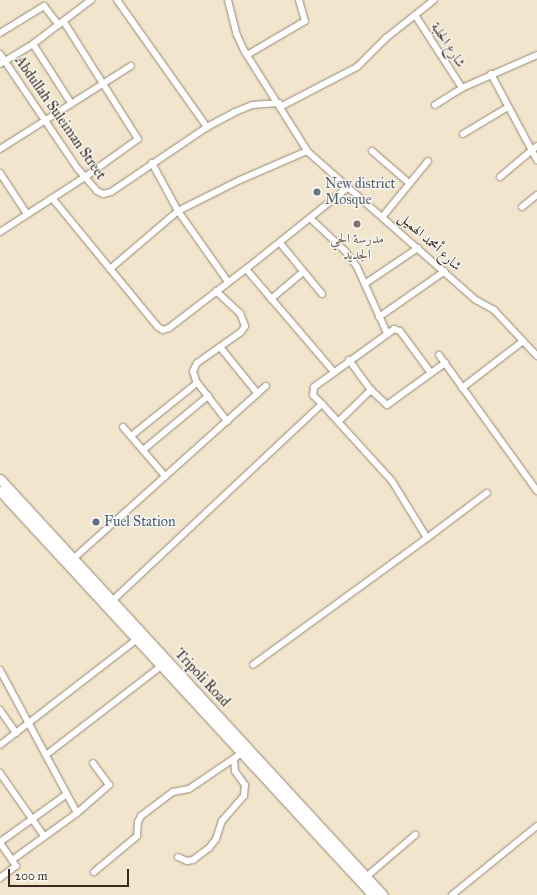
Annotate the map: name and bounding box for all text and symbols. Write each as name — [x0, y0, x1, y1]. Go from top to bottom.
street label: شارع الحلبة — [427, 19, 469, 71]
street label: Abdullah Suleiman Street — [11, 53, 109, 183]
place label: New district Mosque — [325, 176, 396, 208]
marker: New district Mosque — [312, 187, 322, 197]
street label: شارع أمحمد الهميل — [395, 209, 465, 275]
marker: مدرسة الحي الجديد — [352, 219, 362, 229]
place label: مدرسة الحي الجديد — [330, 231, 384, 264]
place label: Fuel Station — [104, 514, 175, 530]
marker: Fuel Station — [91, 517, 101, 527]
street label: Tripoli Road — [171, 646, 233, 710]
scale bar — [10, 861, 131, 887]
text: 200 m — [15, 869, 48, 883]

